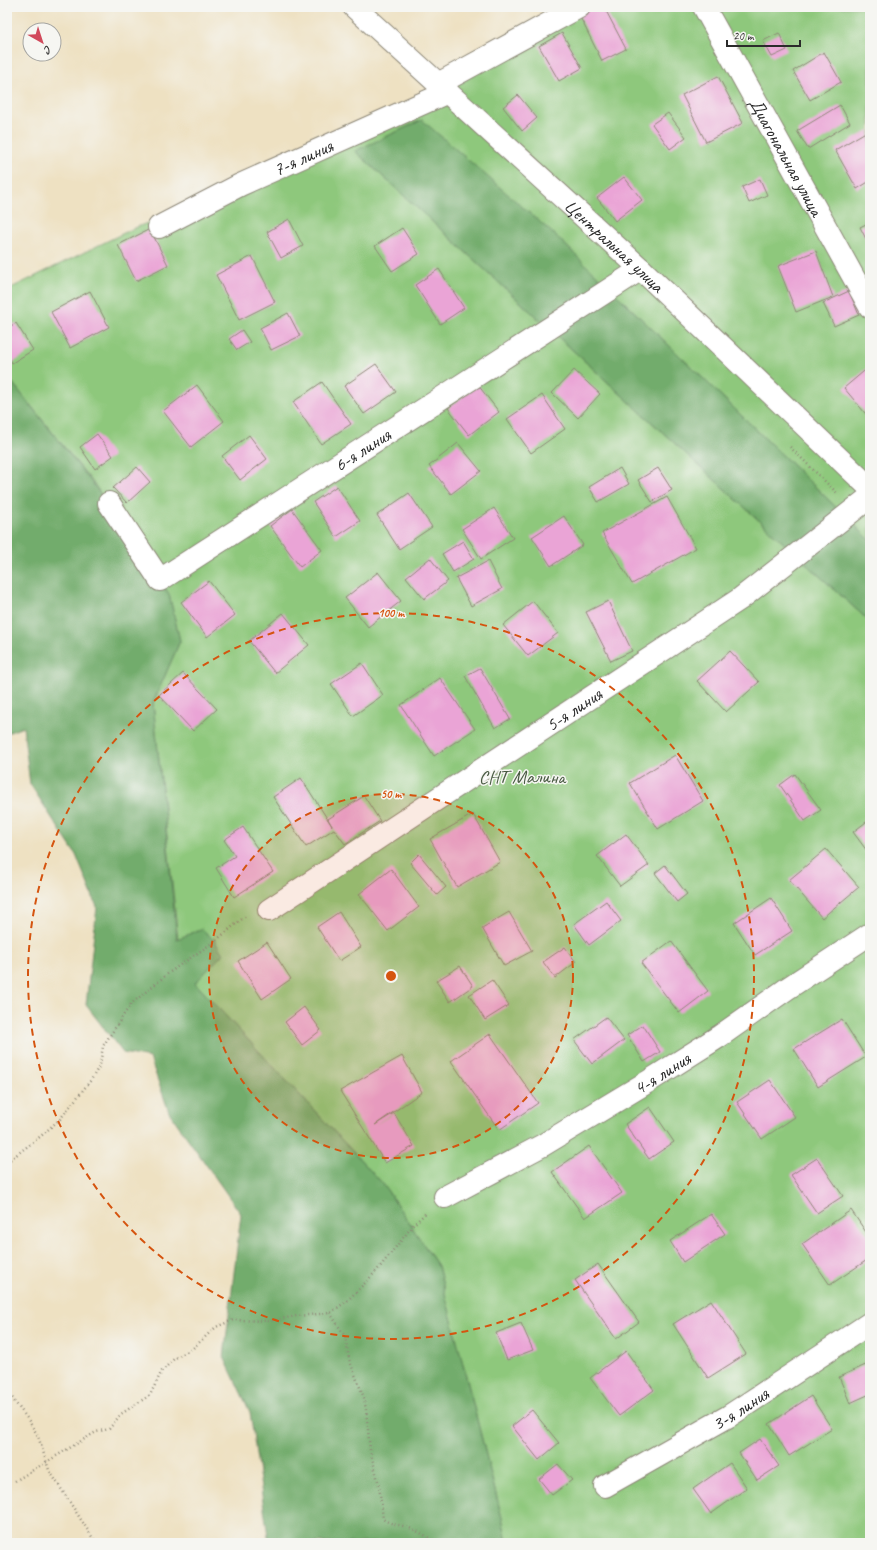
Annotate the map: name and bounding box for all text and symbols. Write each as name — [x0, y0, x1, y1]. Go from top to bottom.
north arrow — [22, 22, 62, 62]
scale bar — [727, 22, 800, 48]
text: 20 m — [733, 28, 755, 44]
text: С — [41, 43, 55, 58]
street label: Диагональная улица — [744, 94, 829, 223]
street label: 7-я линия — [270, 134, 338, 182]
street label: Центральная улица — [559, 194, 670, 299]
street label: 6-я линия — [330, 422, 396, 477]
text: 100 m — [378, 605, 405, 621]
street label: 5-я линия — [541, 682, 608, 737]
park label: СНТ Малина — [479, 765, 567, 789]
text: 50 m — [381, 786, 402, 802]
centre of rings — [384, 969, 398, 983]
street label: 4-я линия — [630, 1046, 696, 1100]
street label: 3-я линия — [708, 1381, 775, 1436]

